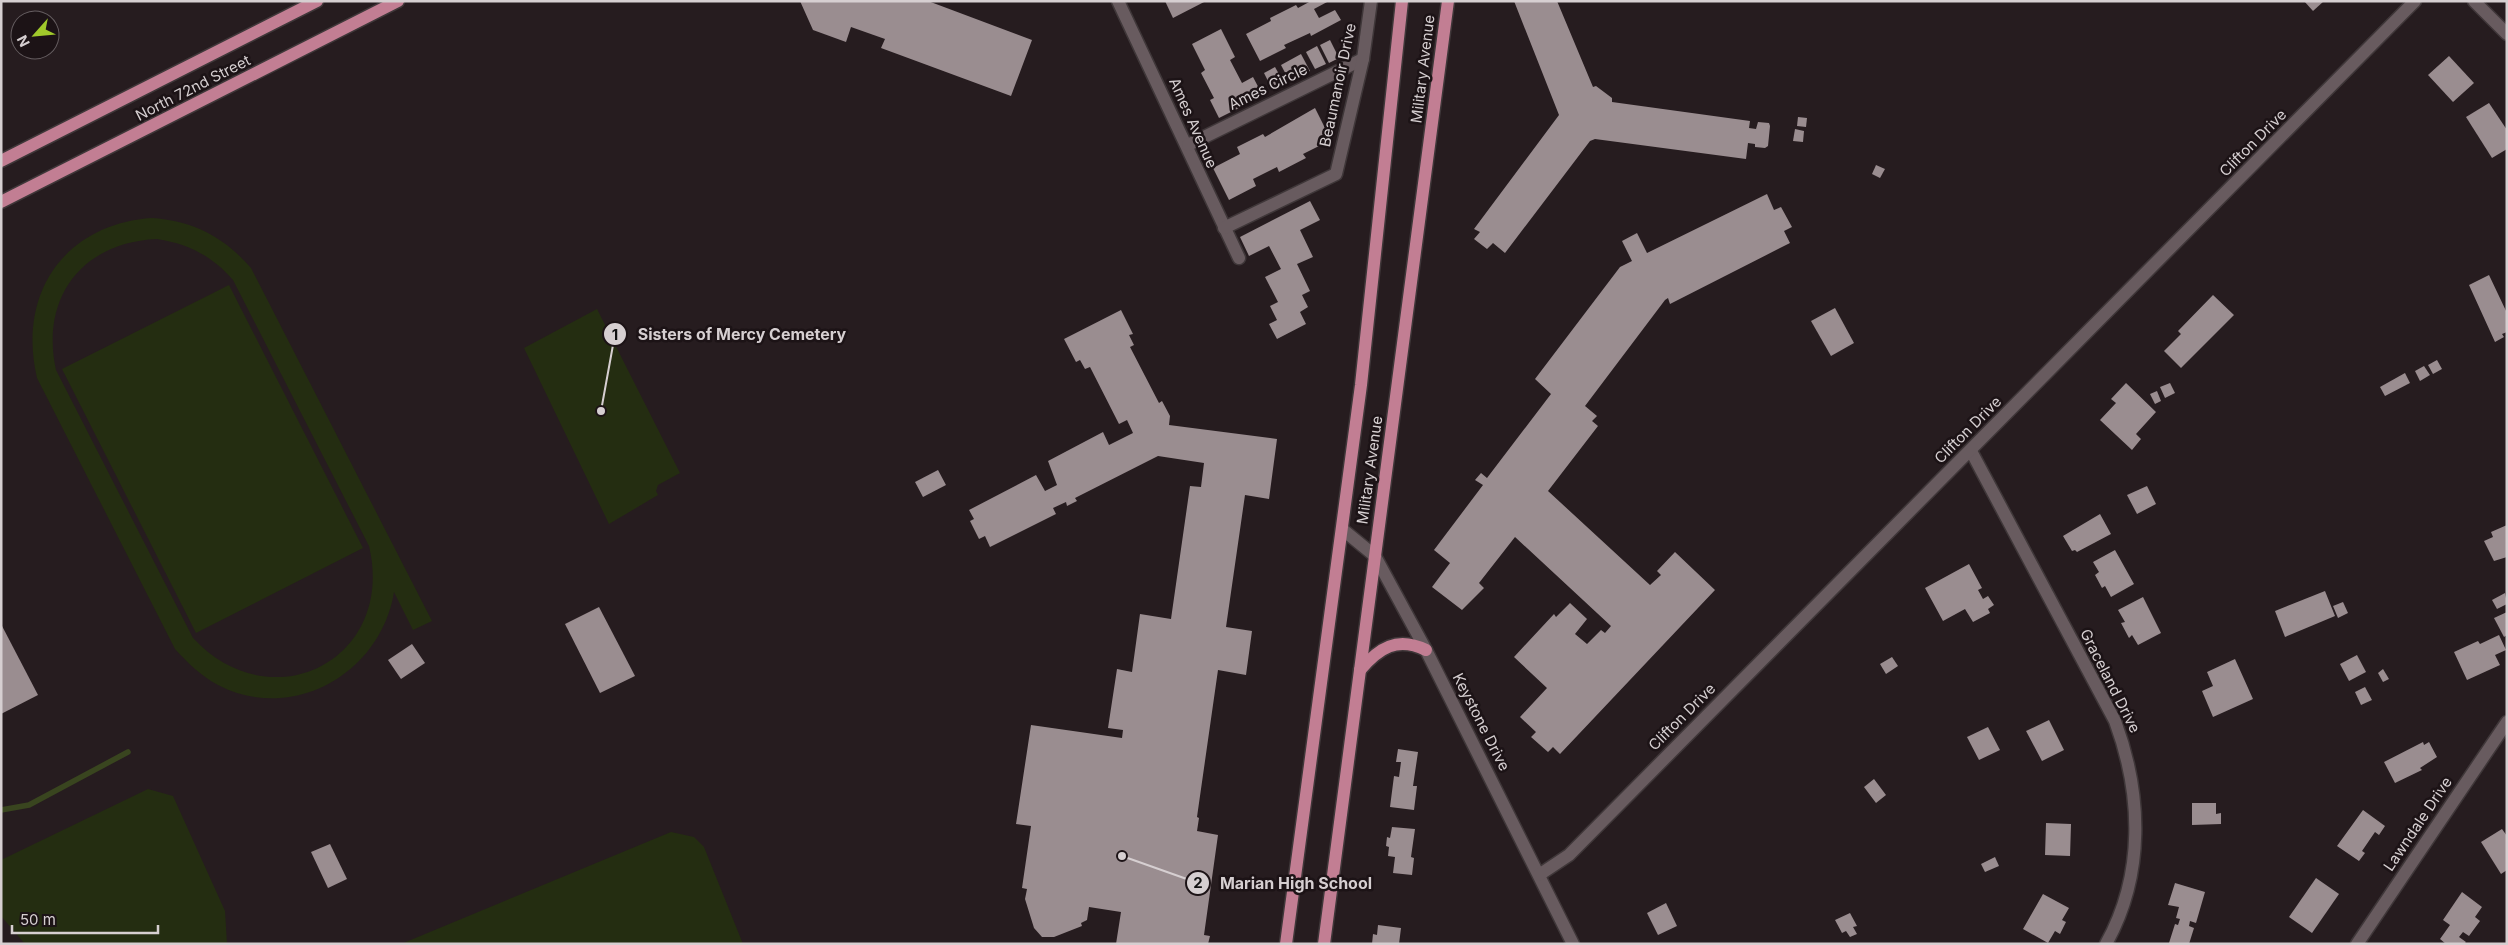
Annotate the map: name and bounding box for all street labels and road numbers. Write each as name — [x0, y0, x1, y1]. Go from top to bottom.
street label: Military Avenue — [1406, 14, 1439, 124]
street label: Beaumanoir Drive — [1315, 21, 1360, 149]
street label: North 72nd Street — [132, 50, 253, 125]
street label: Ames Circle — [1225, 59, 1310, 114]
street label: Ames Avenue — [1165, 75, 1222, 171]
street label: Clifton Drive — [2215, 105, 2290, 180]
street label: Clifton Drive — [1930, 392, 2005, 467]
street label: Military Avenue — [1353, 415, 1387, 525]
street label: Graceland Drive — [2076, 626, 2145, 736]
street label: Keystone Drive — [1449, 670, 1514, 774]
street label: Clifton Drive — [1644, 679, 1719, 754]
street label: Lawndale Drive — [2379, 773, 2456, 874]

